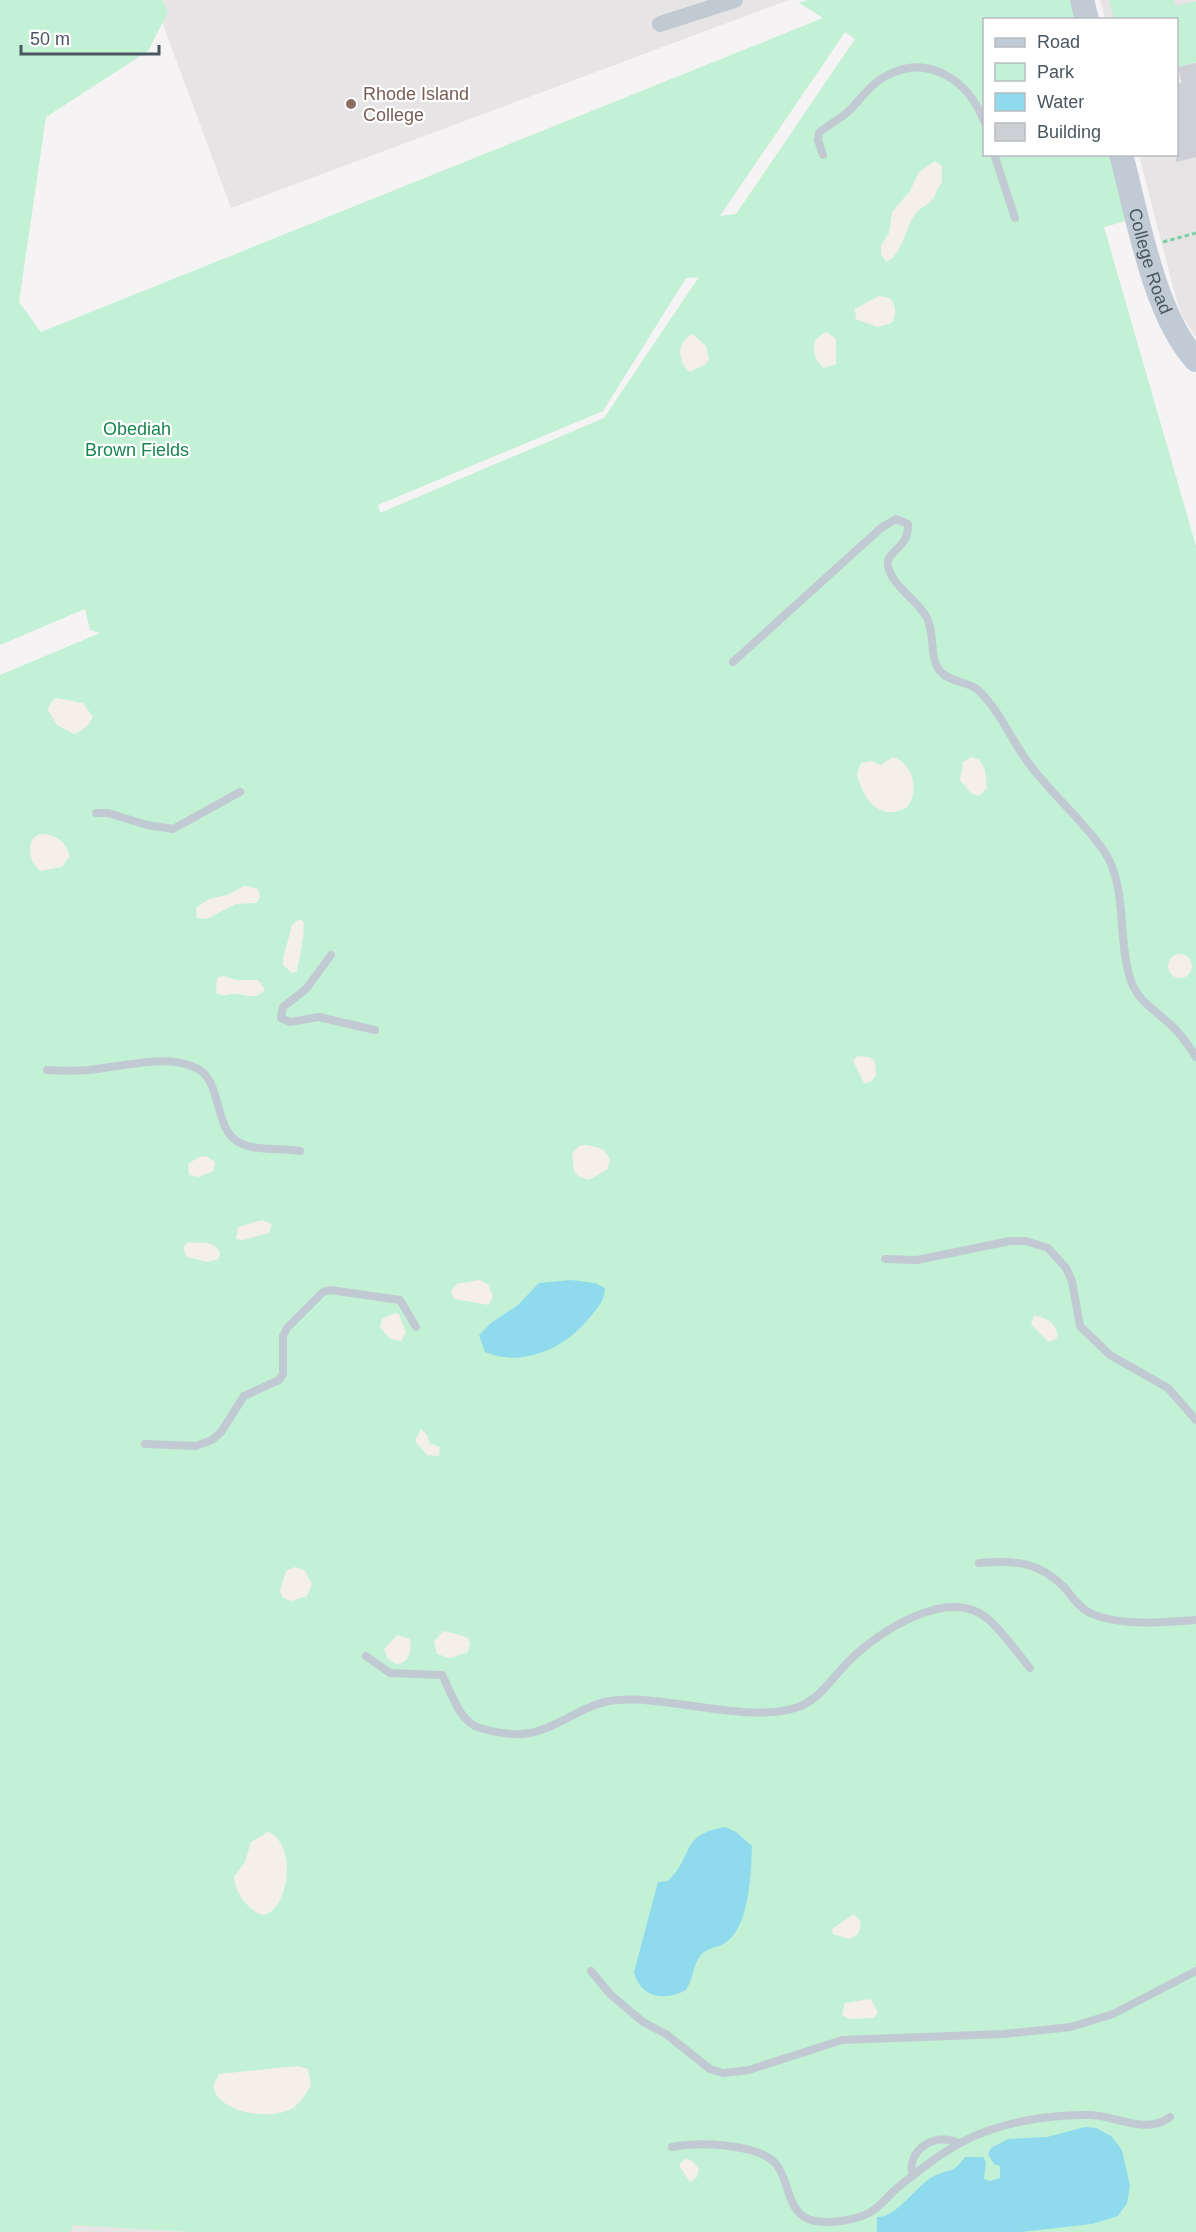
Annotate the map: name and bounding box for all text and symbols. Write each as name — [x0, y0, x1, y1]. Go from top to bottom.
scale bar — [21, 18, 159, 56]
legend — [983, 18, 1178, 156]
text: 50 m — [30, 29, 70, 49]
text: Road — [1037, 32, 1080, 52]
text: Park — [1037, 62, 1075, 82]
place label: Rhode Island College — [363, 84, 469, 125]
text: Water — [1037, 92, 1084, 112]
marker: Rhode Island College — [344, 97, 358, 111]
text: Building — [1037, 122, 1101, 142]
street label: College Road — [1125, 206, 1176, 317]
park label: Obediah Brown Fields — [85, 419, 189, 460]

